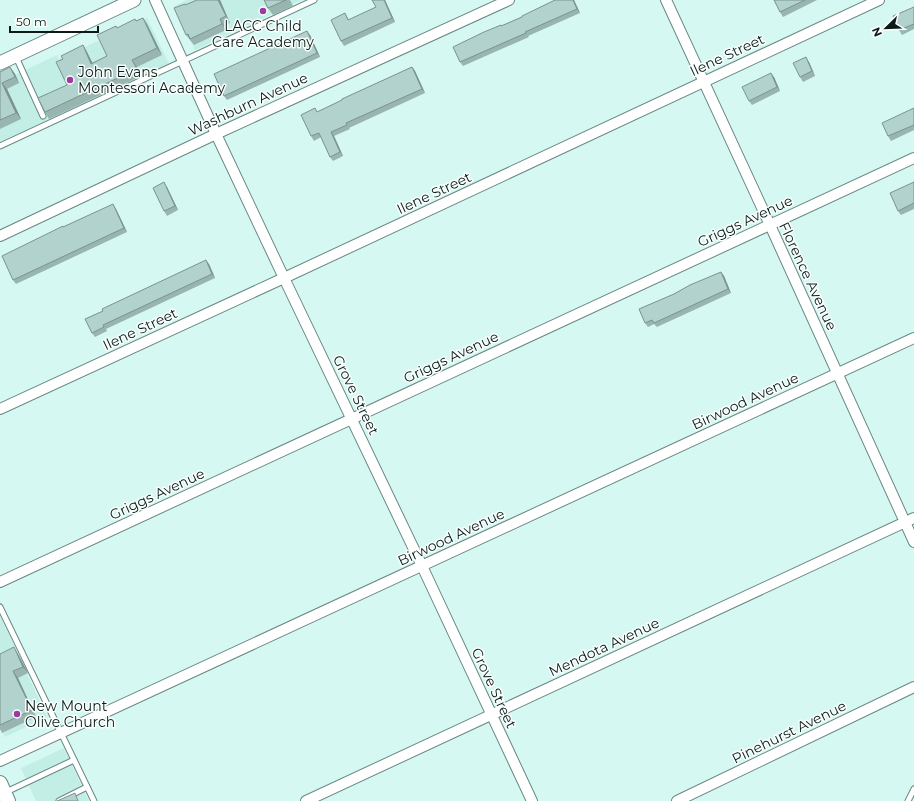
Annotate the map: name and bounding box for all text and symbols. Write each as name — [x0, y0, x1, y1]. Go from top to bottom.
marker: LACC Child Care Academy — [258, 6, 268, 16]
scale bar — [10, 8, 98, 34]
north arrow — [866, 8, 906, 48]
text: 50 m — [16, 14, 47, 29]
place label: LACC Child Care Academy — [212, 17, 314, 51]
text: N — [869, 25, 885, 39]
street label: Ilene Street — [687, 30, 768, 80]
place label: John Evans Montessori Academy — [77, 63, 226, 97]
street label: Washburn Avenue — [185, 68, 311, 140]
marker: John Evans Montessori Academy — [65, 75, 75, 85]
street label: Ilene Street — [394, 168, 475, 218]
street label: Griggs Avenue — [695, 191, 795, 251]
street label: Florence Avenue — [775, 219, 841, 333]
street label: Ilene Street — [100, 304, 181, 354]
street label: Griggs Avenue — [401, 327, 501, 387]
street label: Grove Street — [329, 352, 383, 438]
street label: Birwood Avenue — [689, 368, 801, 434]
street label: Griggs Avenue — [107, 464, 207, 524]
street label: Birwood Avenue — [395, 504, 507, 570]
street label: Mendota Avenue — [546, 614, 662, 680]
street label: Grove Street — [468, 645, 521, 731]
street label: Pinehurst Avenue — [729, 696, 849, 768]
place label: New Mount Olive Church — [25, 697, 115, 731]
marker: New Mount Olive Church — [12, 709, 22, 719]

